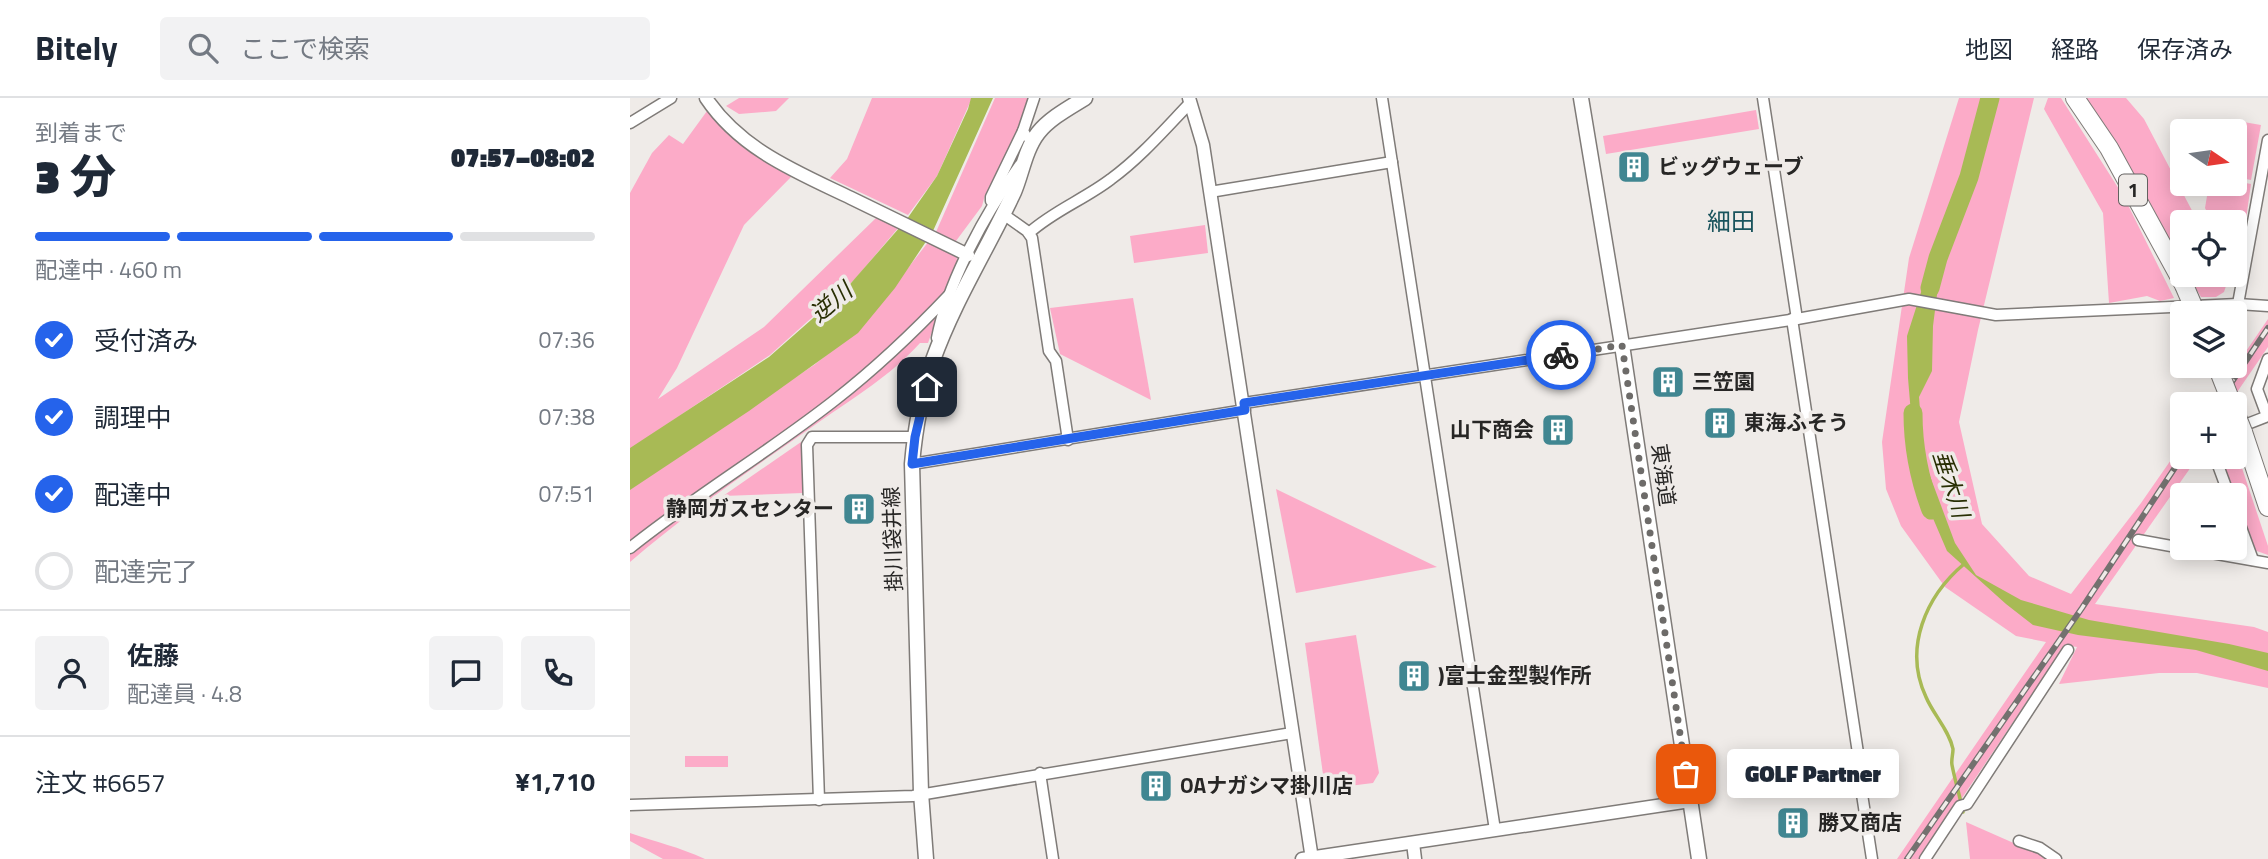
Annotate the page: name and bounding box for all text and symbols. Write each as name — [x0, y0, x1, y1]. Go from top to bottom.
search box — [160, 17, 650, 80]
text: Bitely — [35, 23, 118, 73]
icon: search — [184, 29, 222, 67]
text: ここで検索 — [240, 29, 370, 68]
text: 地図 — [1965, 31, 2013, 67]
text: 経路 — [2051, 31, 2099, 67]
text: 保存済み — [2137, 31, 2233, 67]
text: 到着まで — [35, 115, 127, 150]
north arrow — [2170, 119, 2247, 196]
map controls — [2170, 119, 2247, 560]
text: 07:57–08:02 — [451, 138, 595, 177]
text: 3 分 — [35, 141, 116, 211]
building icon: ビッグウェーブ — [1615, 148, 1653, 186]
place label: ビッグウェーブ — [1658, 150, 1804, 182]
road number: 1 — [2119, 174, 2147, 206]
district label: 細田 — [1707, 203, 1755, 239]
button: locate — [2170, 210, 2247, 287]
text: 配達中 · 460 m — [35, 252, 182, 287]
water label: 逆川 — [802, 271, 862, 330]
button: layers — [2170, 301, 2247, 378]
courier — [1526, 320, 1596, 390]
icon: check — [35, 321, 73, 359]
text: 受付済み — [94, 321, 198, 360]
text: 07:36 — [538, 322, 595, 357]
icon: bike — [1542, 336, 1580, 374]
pin — [897, 357, 957, 417]
building icon: 三笠園 — [1649, 363, 1687, 401]
place label: 三笠園 — [1692, 365, 1755, 397]
icon: home — [908, 368, 946, 406]
button: + — [2170, 392, 2247, 469]
icon: check — [35, 398, 73, 436]
text: 調理中 — [94, 398, 172, 437]
text: 07:38 — [538, 399, 595, 434]
building icon: 東海ふそう — [1701, 404, 1739, 442]
place label: 東海ふそう — [1744, 406, 1849, 438]
building icon: 山下商会 — [1539, 411, 1577, 449]
place label: 山下商会 — [1450, 413, 1534, 445]
street label: 東海道 — [1644, 441, 1684, 508]
water label: 垂木川 — [1924, 446, 1980, 525]
icon: check — [35, 475, 73, 513]
text: 配達中 — [94, 475, 172, 514]
text: 07:51 — [538, 476, 595, 511]
button: − — [2170, 483, 2247, 560]
street label: 掛川袋井線 — [874, 486, 910, 592]
building icon: 静岡ガスセンター — [840, 490, 878, 528]
place label: 静岡ガスセンター — [666, 492, 834, 524]
text: 配達完了 — [94, 552, 198, 591]
button: person — [35, 636, 109, 710]
text: 佐藤 — [127, 636, 179, 675]
button: chat — [429, 636, 503, 710]
button: phone — [521, 636, 595, 710]
building icon: )富士金型製作所 — [1395, 657, 1433, 695]
place label: )富士金型製作所 — [1438, 659, 1591, 691]
text: 配達員 · 4.8 — [127, 676, 242, 711]
pin — [1656, 744, 1716, 804]
callout: GOLF Partner — [1728, 750, 1900, 798]
icon: bag — [1667, 755, 1705, 793]
text: GOLF Partner — [1745, 756, 1881, 791]
text: ¥1,710 — [515, 762, 595, 801]
text: 注文 #6657 — [35, 763, 166, 802]
building icon: OAナガシマ掛川店 — [1137, 767, 1175, 805]
place label: OAナガシマ掛川店 — [1180, 769, 1353, 801]
building icon: 勝又商店 — [1774, 804, 1812, 842]
place label: 勝又商店 — [1818, 806, 1902, 838]

